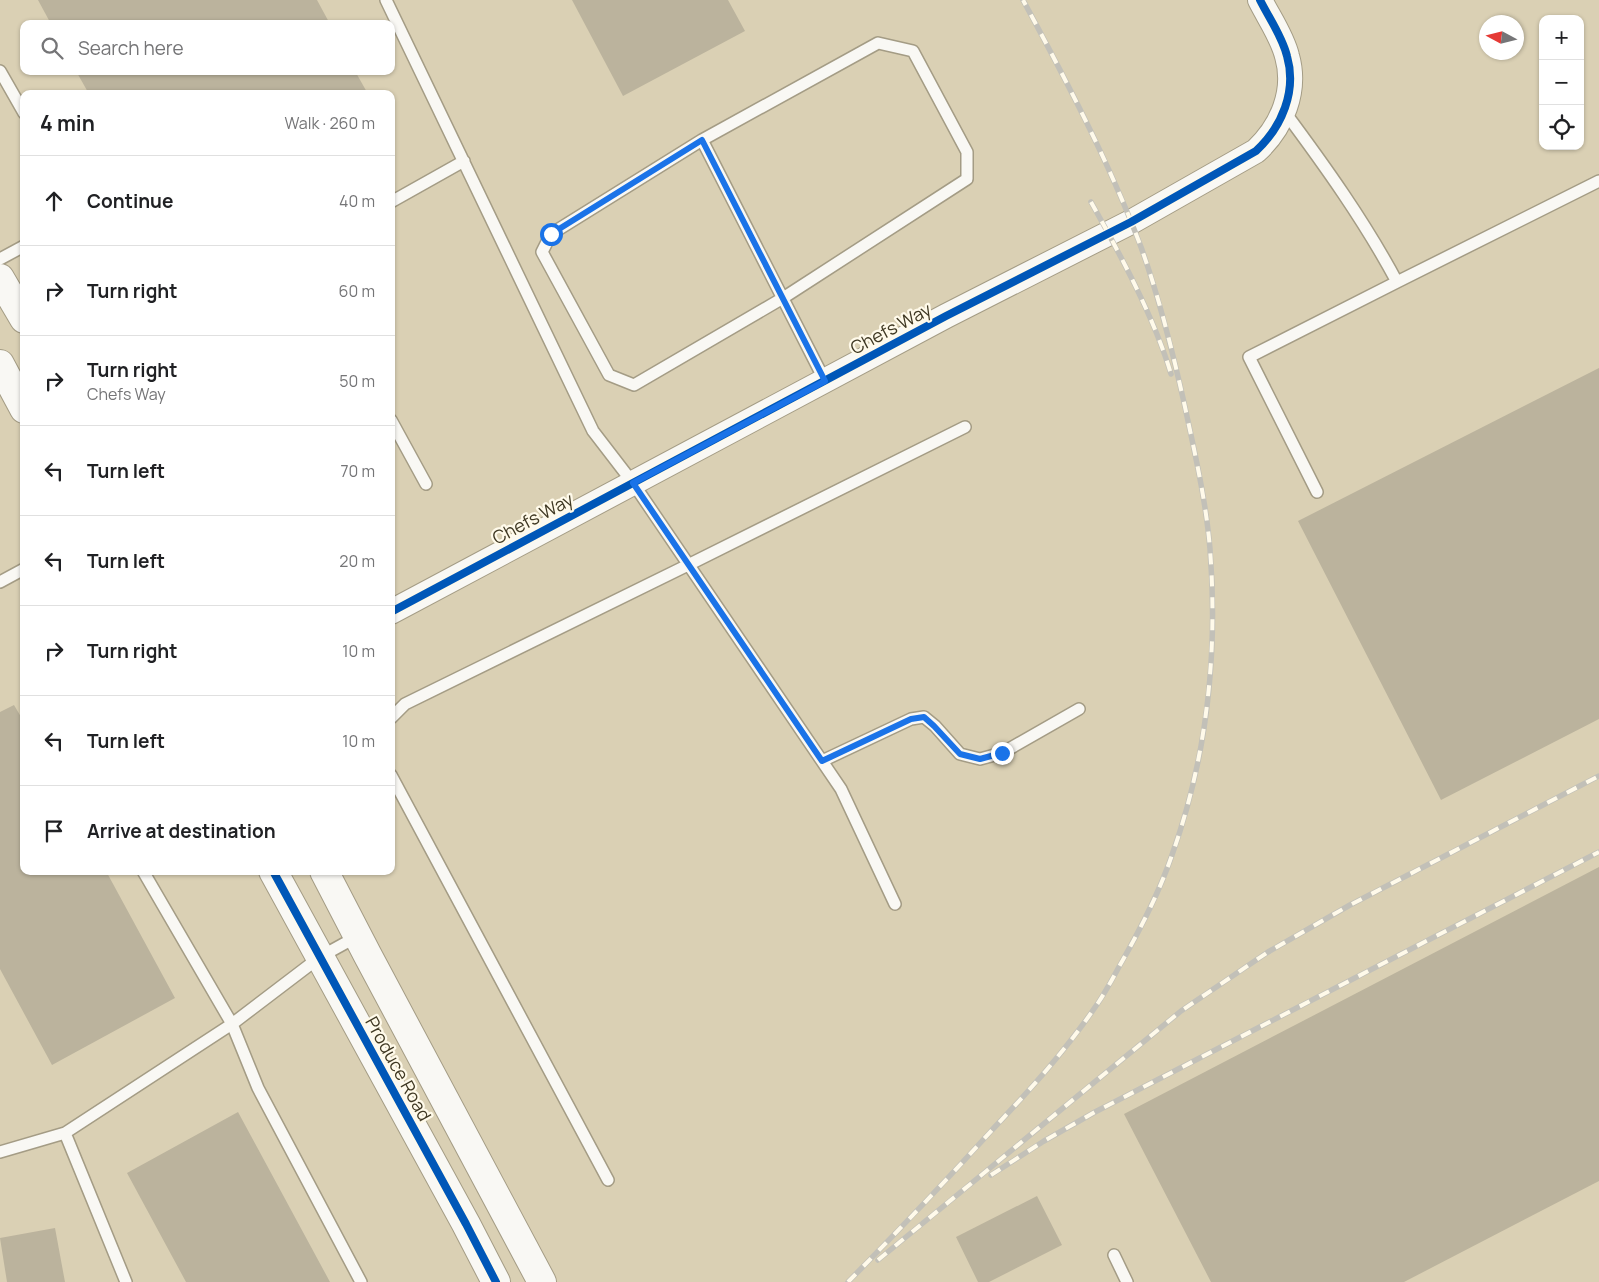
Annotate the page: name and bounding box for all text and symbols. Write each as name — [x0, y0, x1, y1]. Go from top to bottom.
north arrow — [1479, 15, 1524, 60]
map controls — [1539, 15, 1584, 150]
button: + — [1539, 15, 1584, 60]
search box — [20, 20, 395, 75]
icon: search — [38, 34, 66, 62]
text: Search here — [78, 35, 184, 61]
button: − — [1539, 60, 1584, 105]
button: locate — [1539, 105, 1584, 150]
text: 4 min — [40, 109, 95, 137]
text: Walk · 260 m — [285, 112, 375, 134]
icon: ahead — [40, 187, 68, 215]
text: Continue — [87, 188, 173, 214]
text: 40 m — [339, 190, 375, 212]
route start — [540, 223, 563, 246]
icon: right — [40, 277, 68, 305]
text: Turn right — [87, 278, 177, 304]
text: 60 m — [339, 280, 375, 302]
street label: Chefs Way — [846, 297, 936, 359]
text: Turn right — [87, 357, 177, 383]
icon: right — [40, 367, 68, 395]
text: 50 m — [339, 370, 375, 392]
text: Chefs Way — [87, 383, 166, 405]
icon: left — [40, 457, 68, 485]
text: Turn left — [87, 458, 165, 484]
text: 70 m — [340, 460, 375, 482]
street label: Chefs Way — [488, 487, 578, 549]
icon: left — [40, 547, 68, 575]
text: Turn left — [87, 548, 165, 574]
text: 20 m — [339, 550, 375, 572]
icon: right — [40, 637, 68, 665]
text: Turn right — [87, 638, 177, 664]
text: 10 m — [342, 640, 375, 662]
icon: left — [40, 727, 68, 755]
text: Turn left — [87, 728, 165, 754]
text: 10 m — [342, 730, 375, 752]
route end — [991, 742, 1014, 765]
icon: arrive — [40, 817, 68, 845]
text: Arrive at destination — [87, 818, 276, 844]
street label: Produce Road — [360, 1012, 437, 1125]

